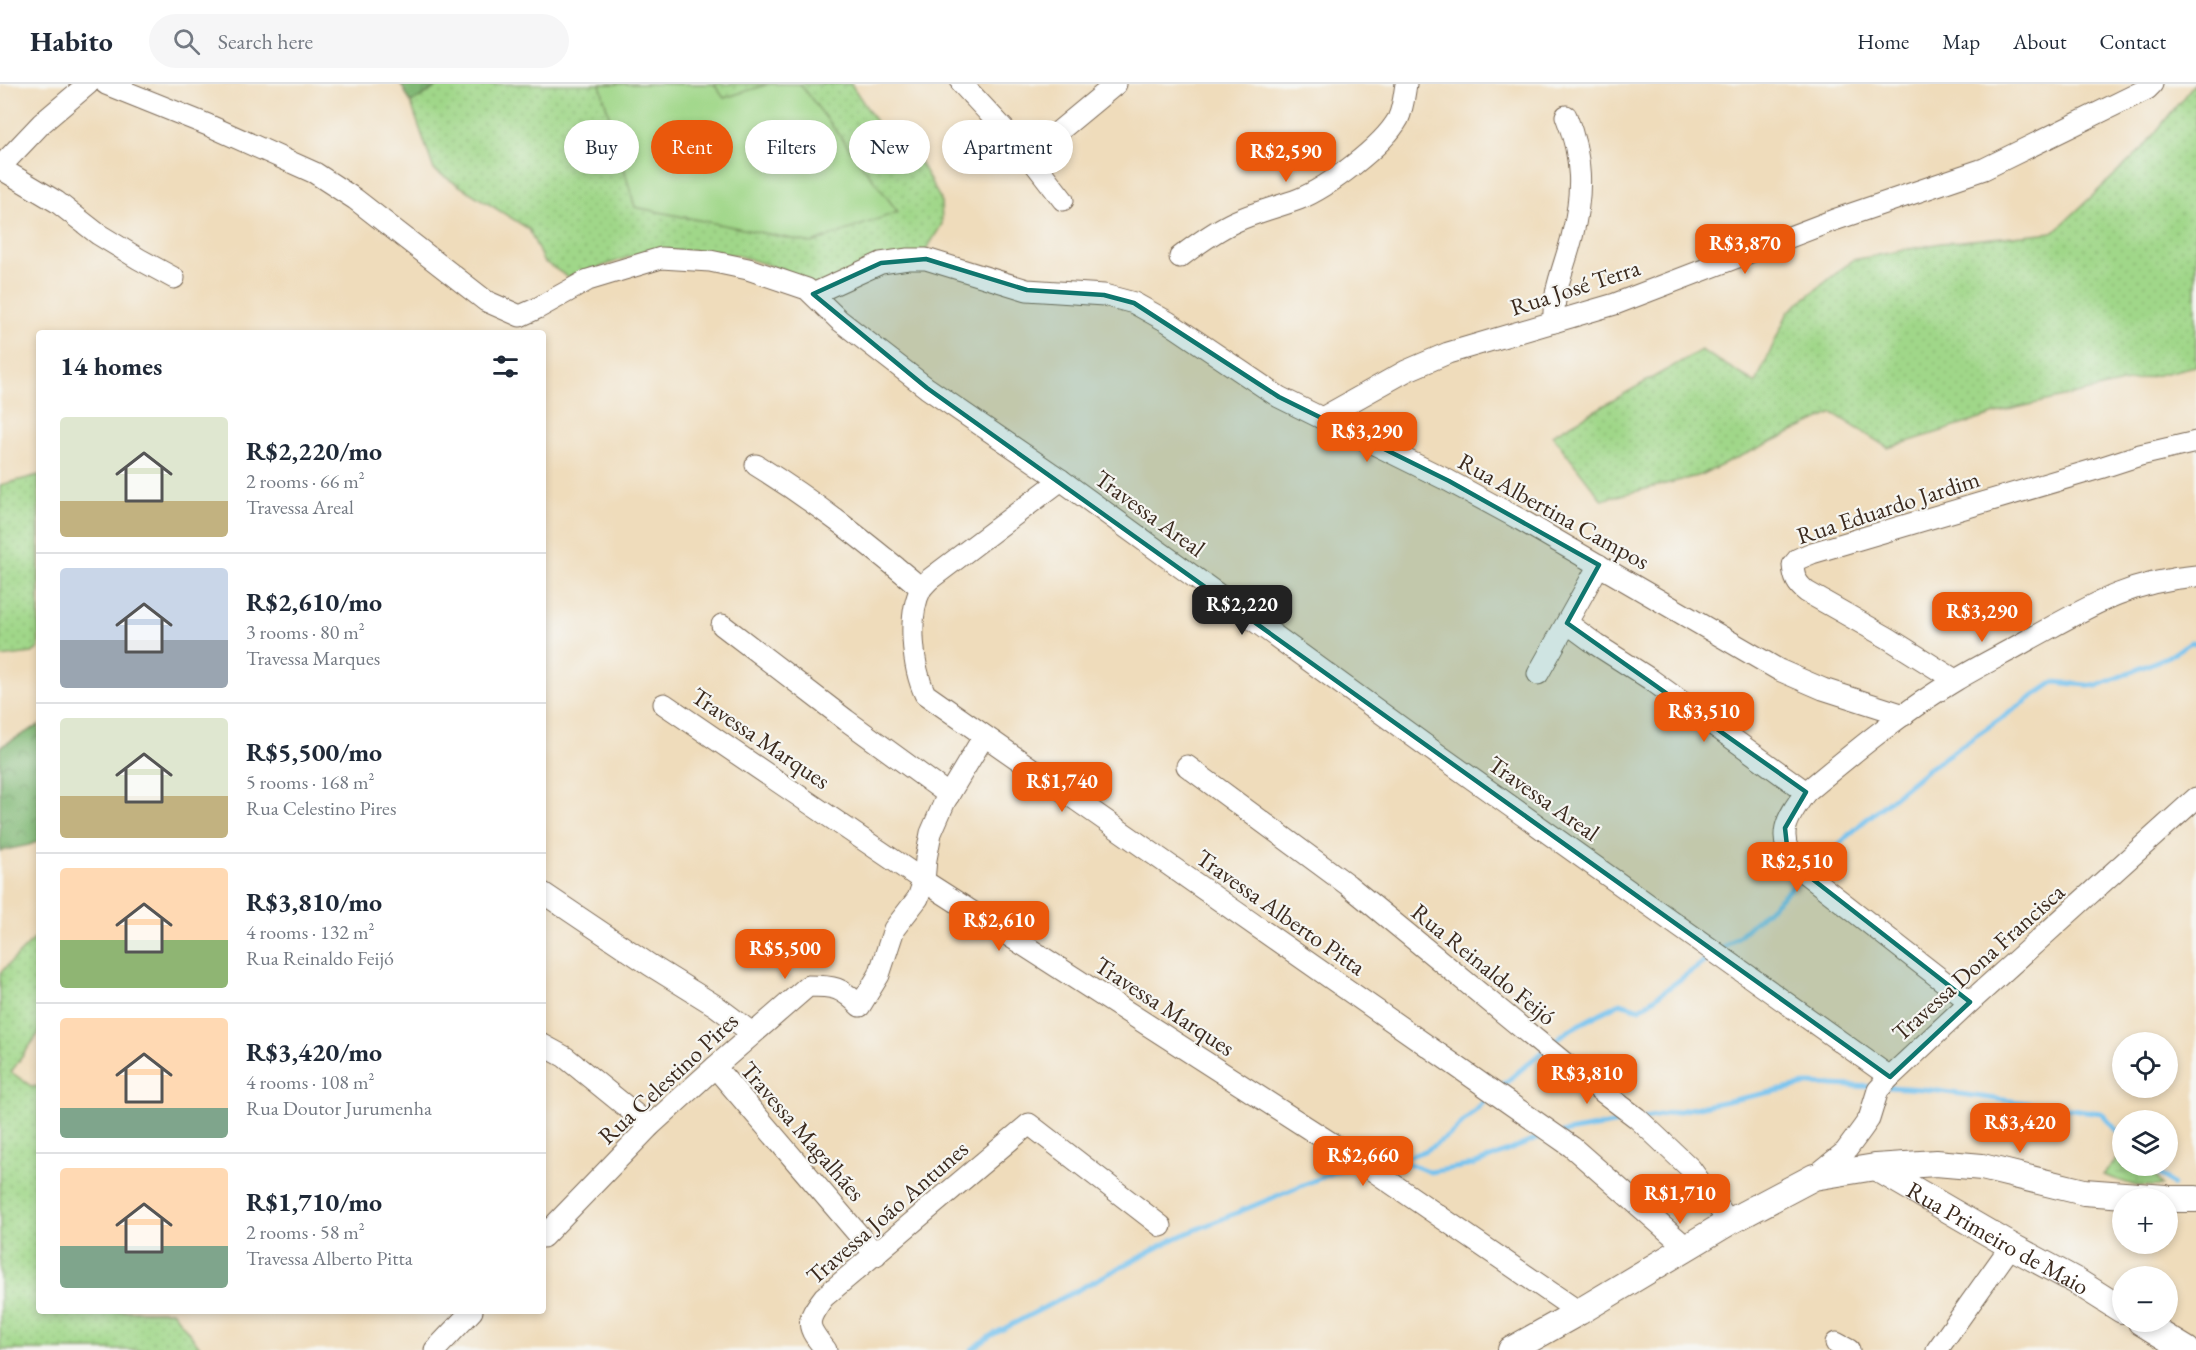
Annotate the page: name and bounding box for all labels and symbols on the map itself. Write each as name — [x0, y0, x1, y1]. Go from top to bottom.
pin: R$2,590 — [1231, 132, 1341, 183]
pin: R$3,870 — [1690, 224, 1800, 275]
street label: Rua José Terra — [1506, 251, 1644, 323]
pin: R$3,290 — [1312, 412, 1422, 463]
street label: Rua Albertina Campos — [1453, 446, 1655, 576]
street label: Travessa Areal — [1089, 462, 1212, 564]
street label: Rua Eduardo Jardim — [1793, 463, 1984, 551]
pin: R$2,220 — [1187, 585, 1297, 636]
pin: R$3,290 — [1927, 592, 2037, 643]
street label: Travessa Marques — [686, 680, 836, 796]
pin: R$3,510 — [1649, 692, 1759, 743]
street label: Travessa Areal — [1482, 748, 1606, 848]
pin: R$1,740 — [1007, 762, 1117, 813]
street label: Travessa Alberto Pitta — [1190, 842, 1372, 982]
pin: R$2,510 — [1742, 842, 1852, 893]
street label: Travessa Dona Francisca — [1885, 876, 2071, 1048]
street label: Rua Reinaldo Feijó — [1405, 896, 1563, 1032]
pin: R$2,610 — [944, 901, 1054, 952]
pin: R$5,500 — [730, 929, 840, 980]
street label: Travessa Marques — [1089, 949, 1241, 1063]
street label: Rua Celestino Pires — [591, 1005, 745, 1151]
pin: R$3,810 — [1532, 1054, 1642, 1105]
street label: Travessa Magalhães — [734, 1055, 872, 1207]
pin: R$3,420 — [1965, 1103, 2075, 1154]
street label: Travessa João Antunes — [799, 1133, 975, 1291]
pin: R$2,660 — [1308, 1136, 1418, 1187]
street label: Rua Primeiro de Maio — [1901, 1173, 2096, 1301]
pin: R$1,710 — [1625, 1174, 1735, 1225]

